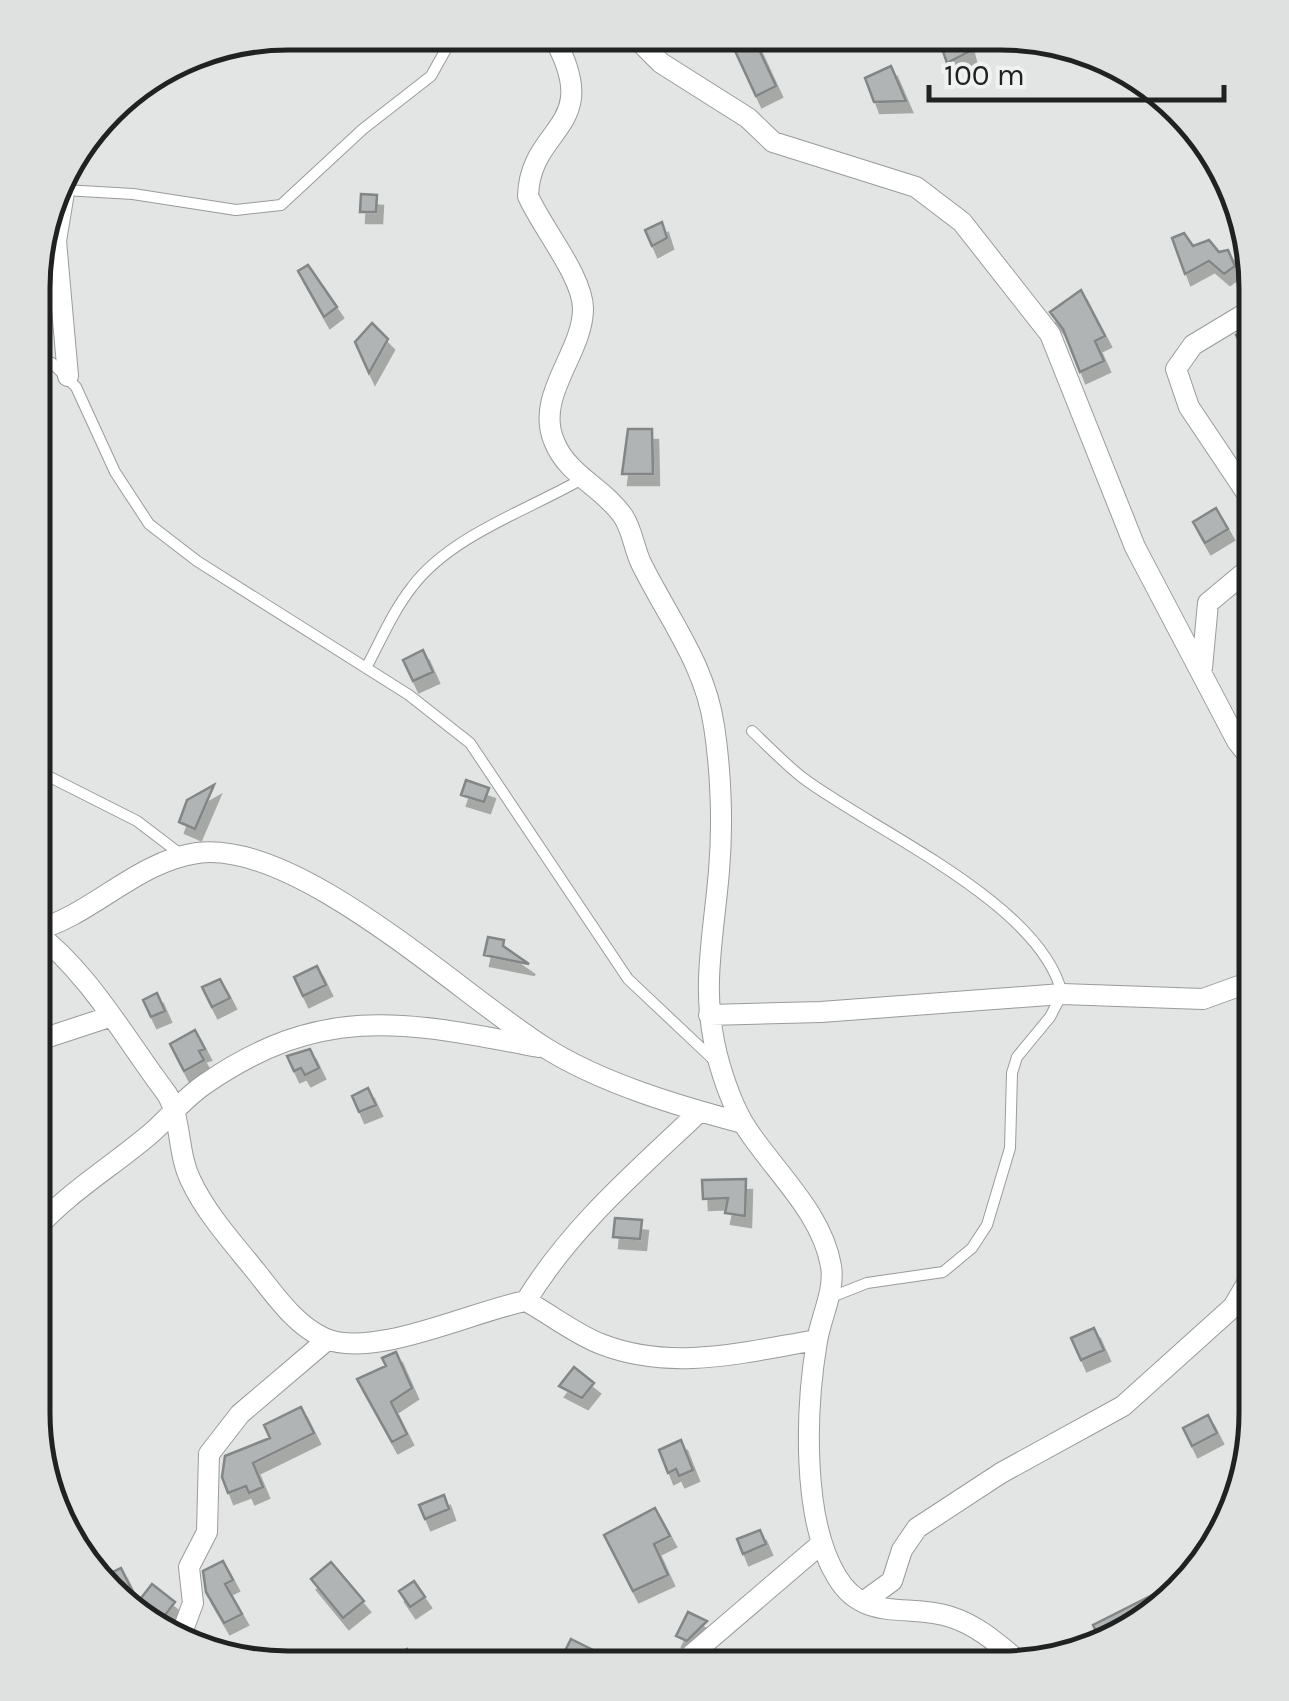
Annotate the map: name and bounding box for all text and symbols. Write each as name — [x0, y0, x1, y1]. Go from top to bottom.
scale bar — [929, 40, 1224, 102]
text: 100 m — [944, 57, 1025, 93]

